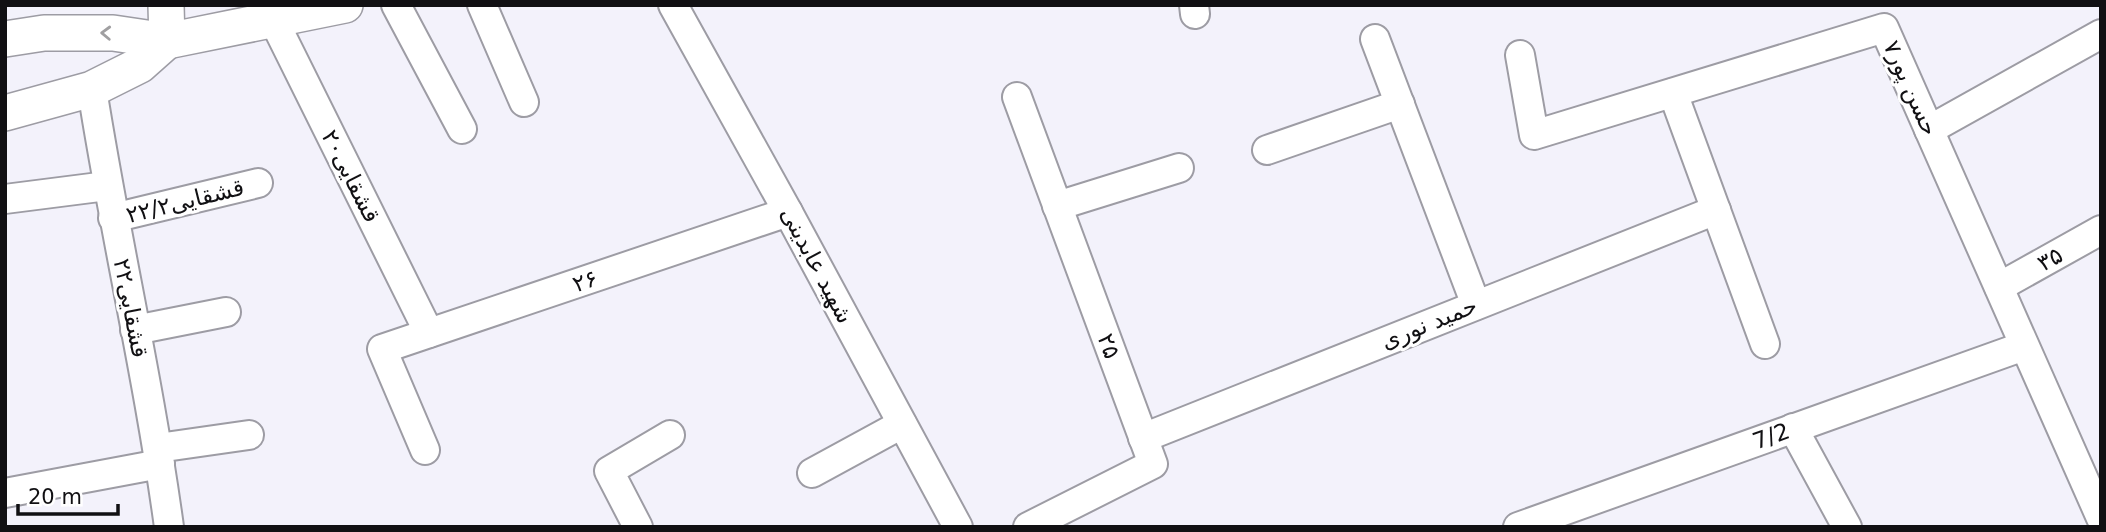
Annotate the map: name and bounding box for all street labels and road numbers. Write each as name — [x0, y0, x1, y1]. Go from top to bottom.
street label: حسن پور۷ — [1878, 36, 1943, 140]
street label: ۲۰قشقایی — [317, 125, 385, 227]
street label: ۲۲/۲قشقایی — [123, 174, 247, 228]
street label: شهید عابدینی — [775, 202, 859, 328]
street label: ۳۵ — [2033, 242, 2067, 276]
street label: ۲۲قشقایی — [109, 256, 153, 360]
street label: ۲۶ — [569, 265, 601, 297]
street label: حمید نوری — [1377, 292, 1481, 355]
street label: ۲۵ — [1093, 330, 1125, 362]
street label: 7/2 — [1749, 417, 1793, 455]

